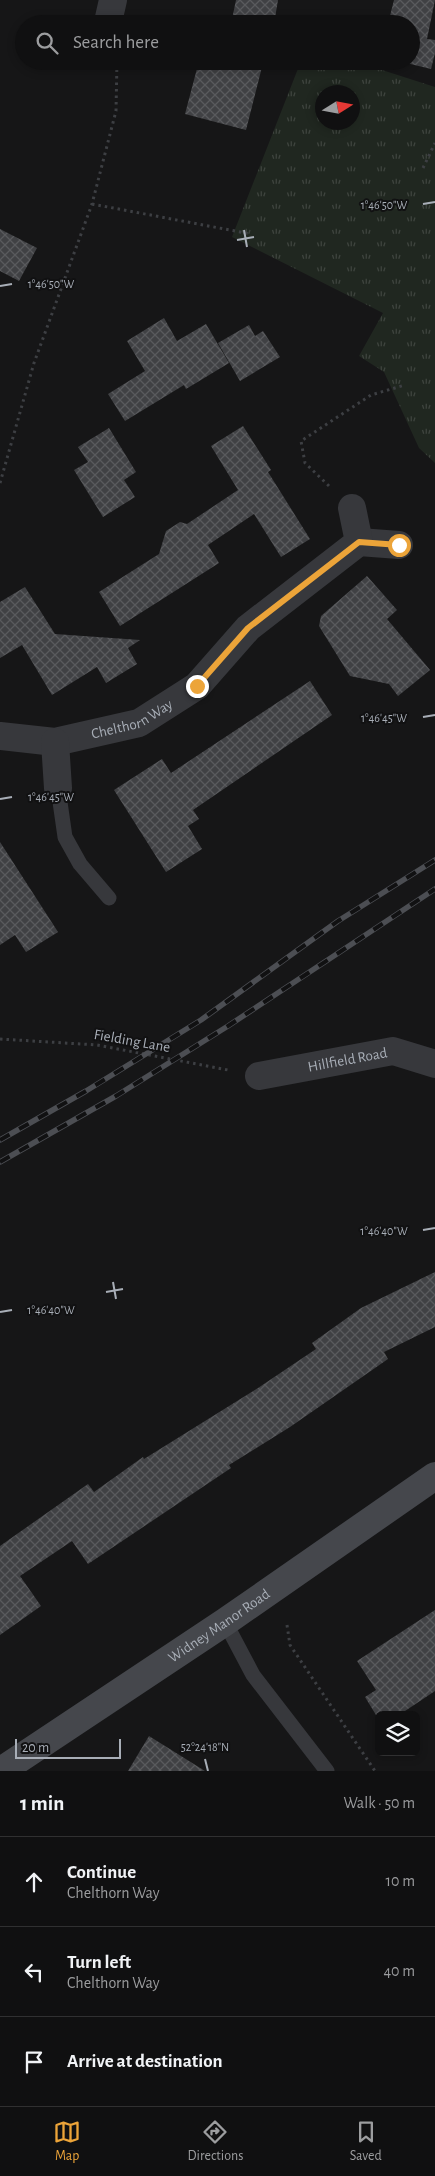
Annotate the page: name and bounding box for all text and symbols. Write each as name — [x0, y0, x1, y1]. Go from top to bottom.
search box — [15, 15, 420, 70]
icon: search — [33, 29, 61, 57]
text: Search here — [73, 33, 159, 52]
north arrow — [315, 85, 360, 130]
text: 1°46'50"W — [361, 199, 408, 211]
text: 1°46'50"W — [28, 278, 75, 290]
route start — [388, 534, 411, 557]
route end — [186, 675, 209, 698]
street label: Chelthorn Way — [90, 696, 176, 741]
text: 1°46'45"W — [361, 712, 407, 724]
text: 1°46'45"W — [28, 791, 74, 803]
street label: Fielding Lane — [93, 1027, 171, 1055]
street label: Hillfield Road — [307, 1045, 389, 1074]
text: 1°46'40"W — [360, 1225, 408, 1237]
text: 1°46'40"W — [27, 1304, 75, 1316]
street label: Widney Manor Road — [165, 1586, 273, 1665]
map controls — [375, 1711, 420, 1756]
button: layers — [375, 1711, 420, 1756]
scale bar — [15, 1736, 121, 1759]
text: 20 m — [22, 1741, 49, 1755]
text: 52°24'18"N — [181, 1741, 229, 1753]
text: 1 min — [20, 1793, 64, 1814]
text: Walk · 50 m — [343, 1795, 415, 1811]
text: Continue — [67, 1863, 136, 1882]
icon: ahead — [20, 1868, 48, 1896]
text: 10 m — [386, 1873, 415, 1889]
text: Chelthorn Way — [67, 1885, 160, 1901]
text: Turn left — [67, 1953, 131, 1972]
icon: left — [20, 1958, 48, 1986]
text: 40 m — [383, 1963, 415, 1979]
text: Chelthorn Way — [67, 1975, 160, 1991]
icon: arrive — [20, 2048, 48, 2076]
text: Arrive at destination — [67, 2052, 223, 2071]
tab: Map — [53, 2118, 81, 2165]
tab: Directions — [188, 2118, 243, 2165]
tab: Saved — [350, 2118, 382, 2165]

